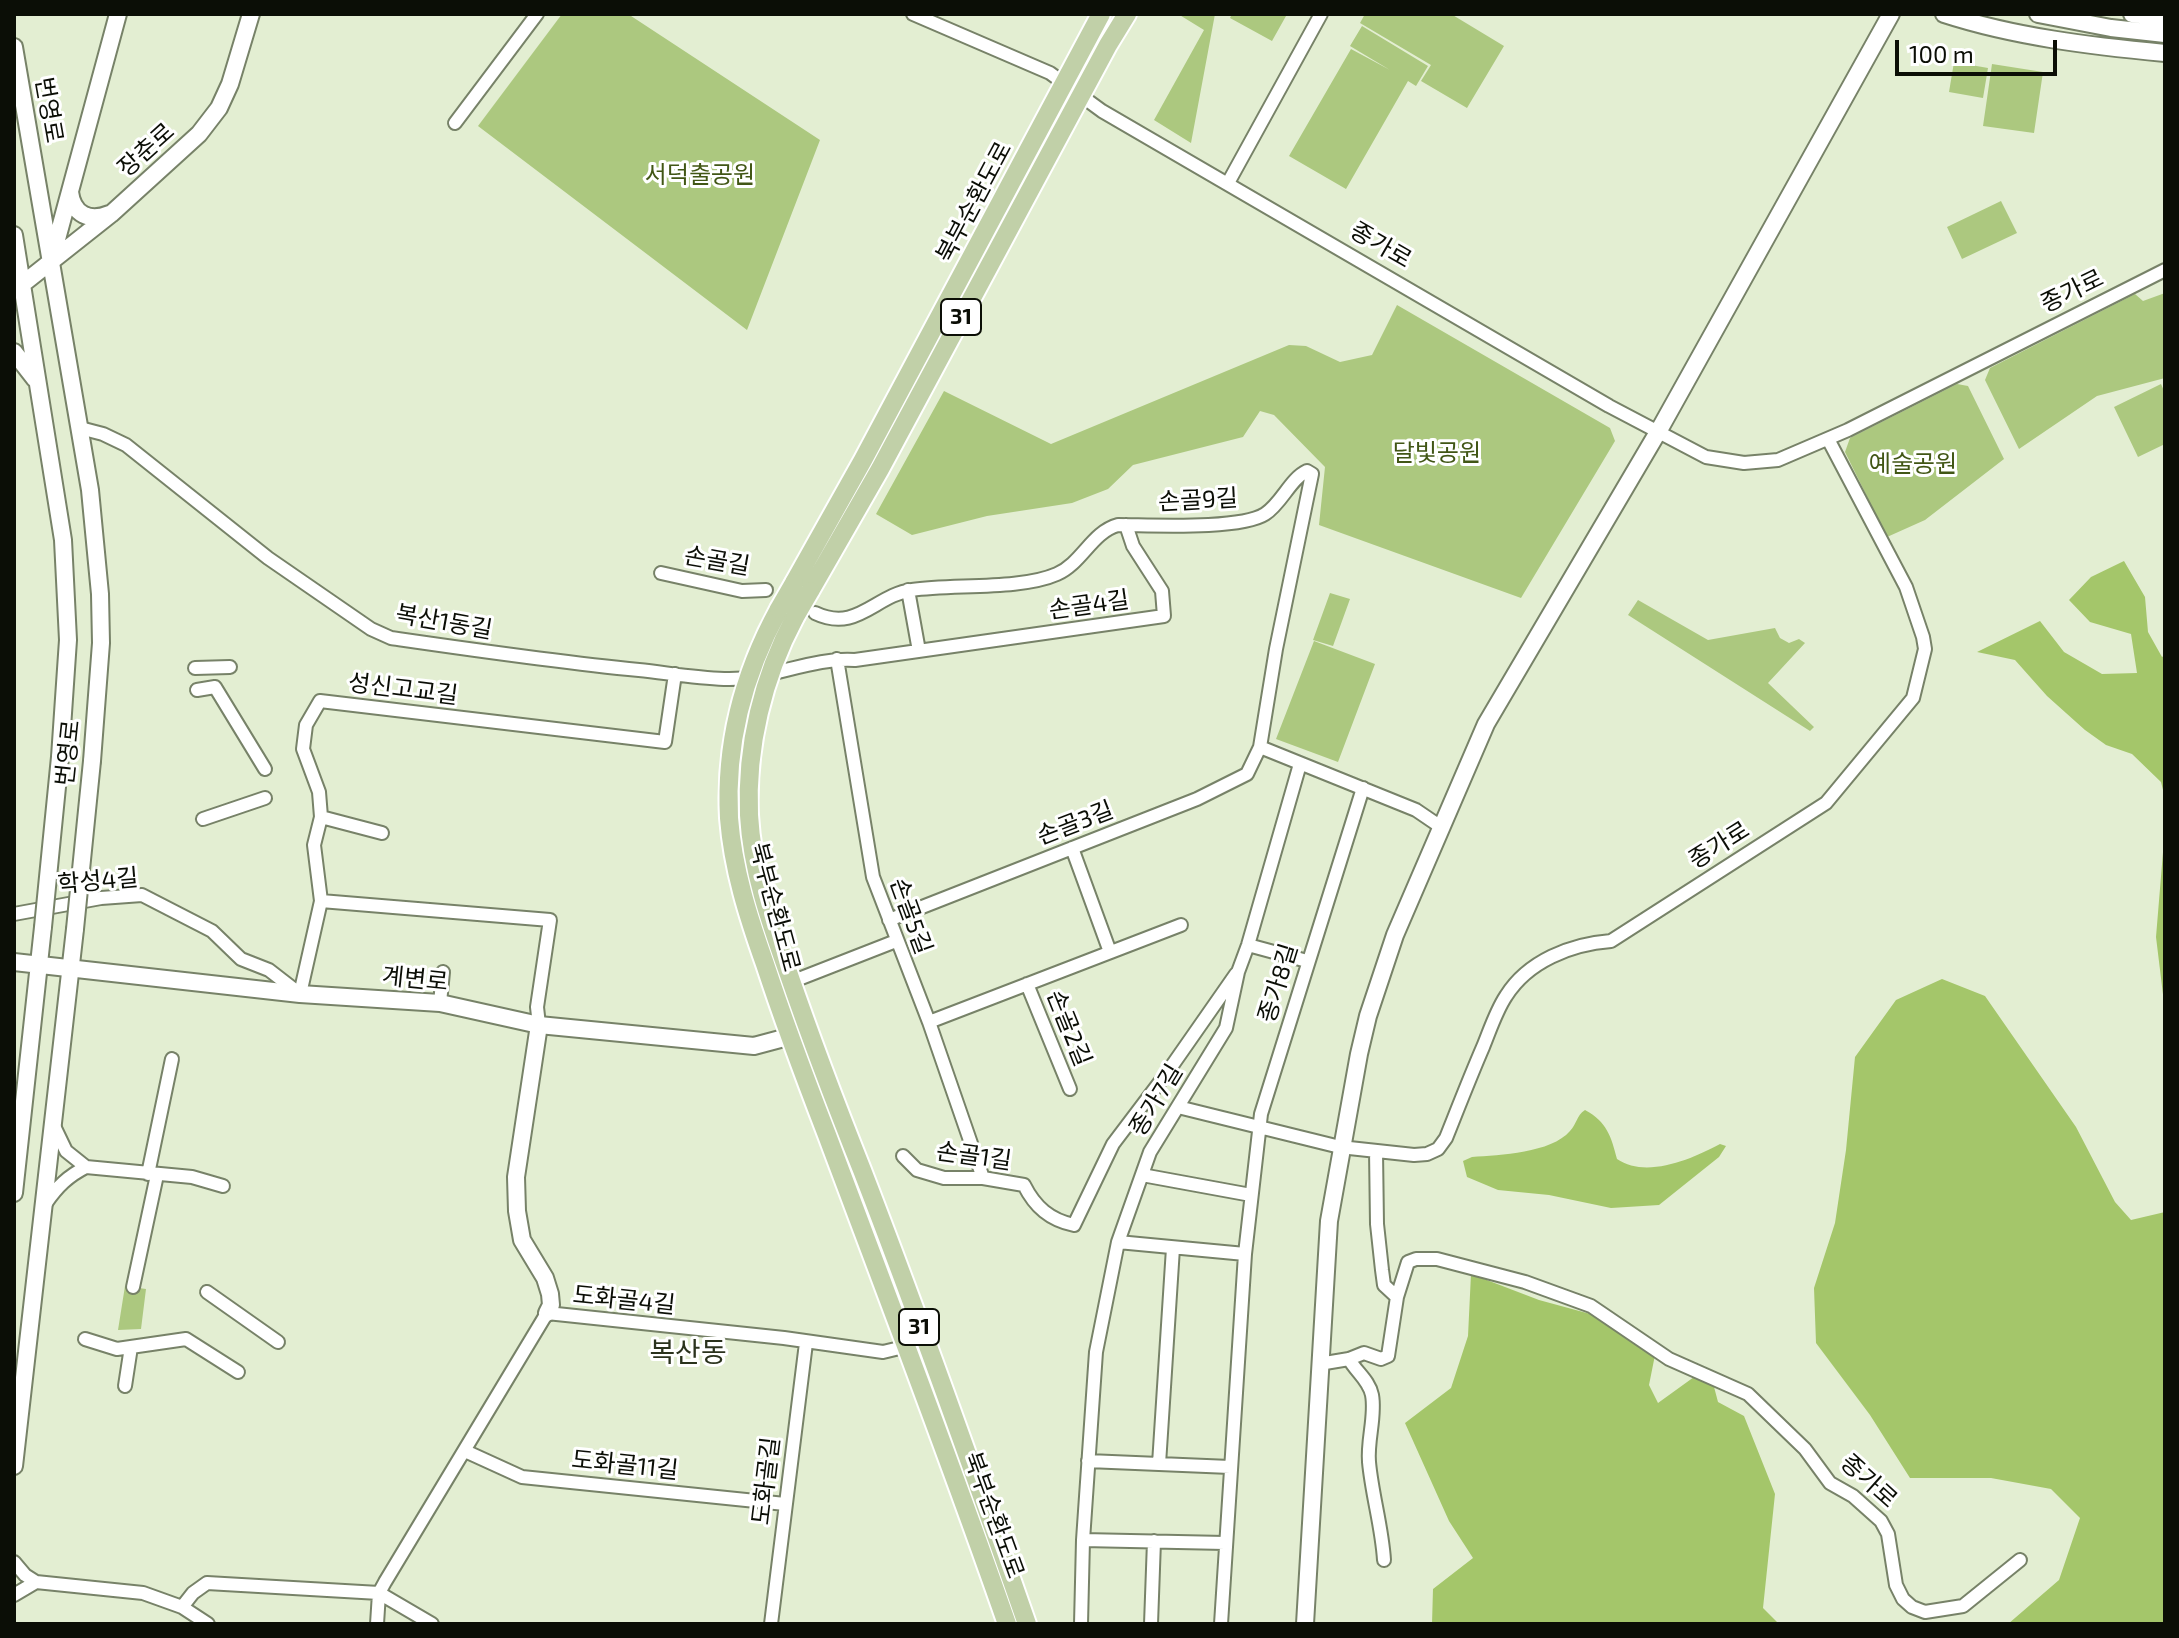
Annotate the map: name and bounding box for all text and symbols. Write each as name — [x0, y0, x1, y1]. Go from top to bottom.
scale bar — [1899, 24, 2061, 74]
text: 100 m — [1909, 39, 1974, 68]
street label: 번영로 — [29, 75, 69, 145]
street label: 장춘로 — [112, 117, 180, 183]
street label: 북부순환도로 — [930, 137, 1018, 267]
park label: 서덕출공원 — [645, 161, 755, 189]
street label: 종가로 — [1345, 216, 1417, 274]
street label: 종가로 — [2036, 264, 2108, 318]
road number: 31 — [941, 299, 981, 335]
park label: 달빛공원 — [1393, 439, 1481, 467]
park label: 예술공원 — [1869, 450, 1957, 478]
street label: 손골9길 — [1157, 484, 1239, 516]
street label: 손골길 — [682, 541, 752, 581]
street label: 손골4길 — [1047, 585, 1131, 625]
street label: 복산1동길 — [393, 599, 495, 645]
street label: 성신고교길 — [346, 668, 460, 710]
street label: 번영로 — [50, 719, 86, 787]
street label: 손골3길 — [1033, 795, 1117, 851]
street label: 종가로 — [1683, 815, 1755, 875]
street label: 북부순환도로 — [744, 839, 806, 975]
street label: 학성4길 — [56, 863, 140, 899]
street label: 손골5길 — [884, 874, 938, 958]
street label: 종가8길 — [1252, 940, 1304, 1026]
street label: 계변로 — [381, 961, 449, 997]
street label: 손골2길 — [1041, 986, 1097, 1070]
street label: 종가7길 — [1123, 1059, 1189, 1141]
street label: 손골1길 — [934, 1136, 1014, 1176]
street label: 도화골4길 — [571, 1280, 677, 1320]
road number: 31 — [899, 1309, 939, 1345]
district label: 복산동 — [649, 1336, 727, 1370]
street label: 도화골길 — [746, 1435, 786, 1527]
street label: 도화골11길 — [570, 1445, 680, 1485]
street label: 북부순환도로 — [958, 1448, 1030, 1582]
street label: 종가로 — [1835, 1448, 1903, 1514]

